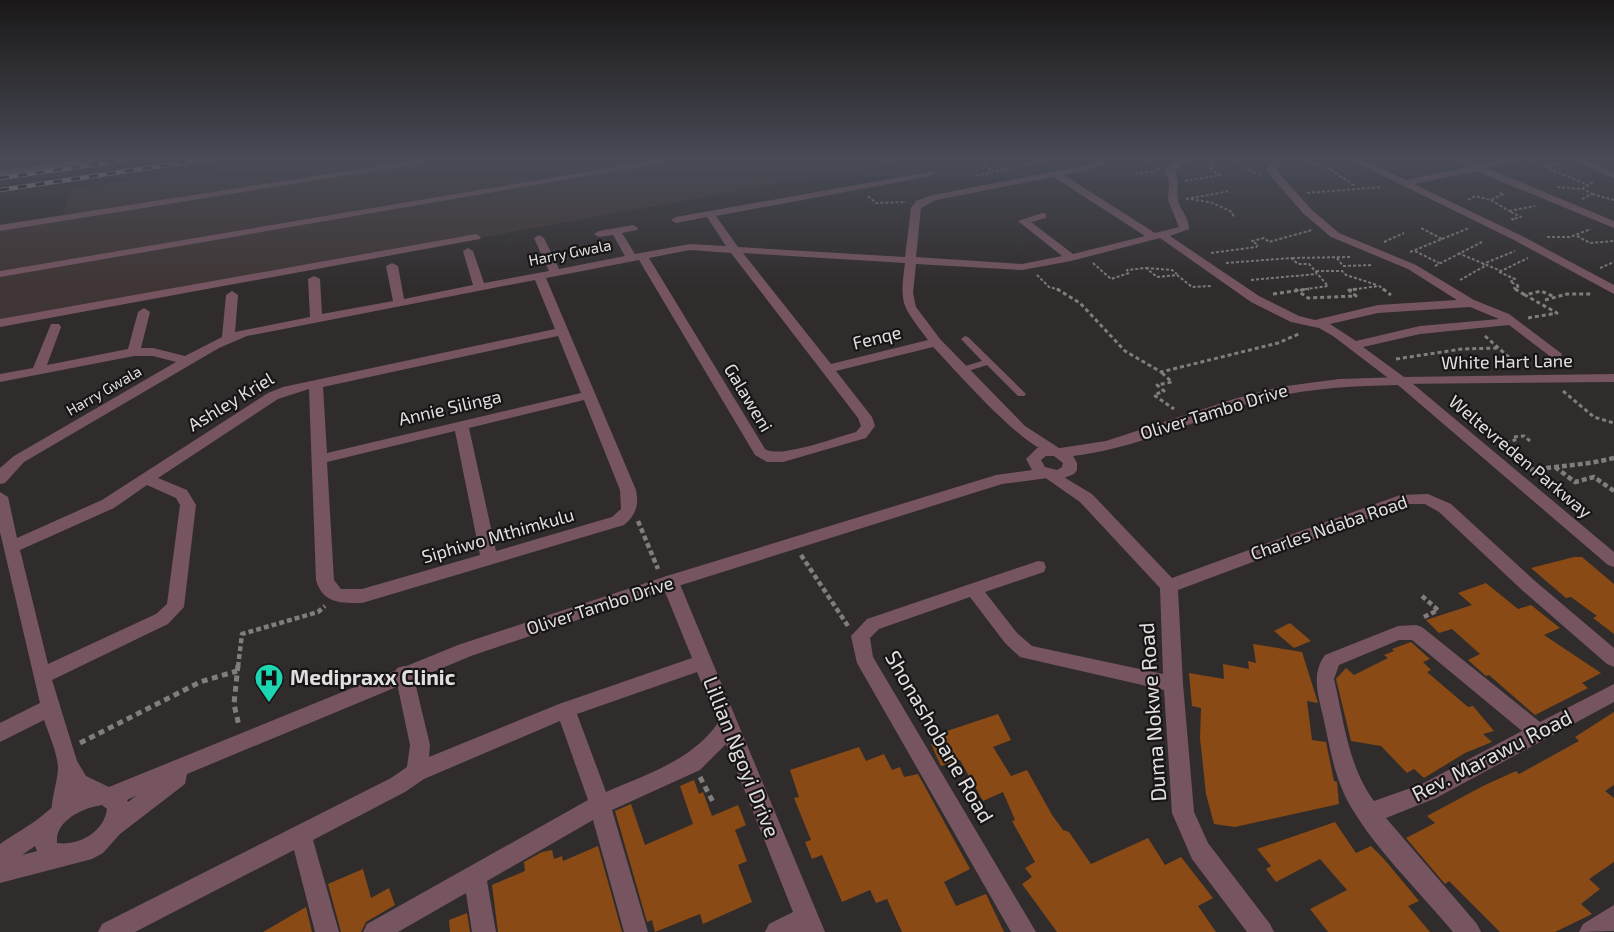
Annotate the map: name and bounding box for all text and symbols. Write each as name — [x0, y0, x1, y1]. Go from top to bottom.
street label: Harry Gwala — [527, 235, 613, 269]
street label: Fenqe — [850, 320, 903, 354]
street label: White Hart Lane — [1441, 349, 1573, 373]
street label: Galaweni — [720, 359, 778, 436]
street label: Harry Gwala — [63, 361, 144, 419]
street label: Ashley Kriel — [184, 367, 278, 435]
street label: Oliver Tambo Drive — [1137, 378, 1290, 444]
street label: Annie Silinga — [396, 385, 503, 430]
street label: Weltevreden Parkway — [1445, 390, 1597, 523]
street label: Charles Ndaba Road — [1247, 490, 1410, 564]
street label: Siphiwo Mthimkulu — [419, 503, 576, 567]
street label: Oliver Tambo Drive — [524, 571, 676, 639]
street label: Duma Nokwe Road — [1133, 622, 1170, 803]
street label: Shonashobane Road — [881, 646, 1000, 827]
hospital icon: Medipraxx Clinic — [253, 662, 285, 704]
place label: Medipraxx Clinic — [290, 664, 456, 689]
street label: Lillian Ngoyi Drive — [699, 672, 786, 840]
street label: Rev. Marawu Road — [1407, 704, 1576, 806]

